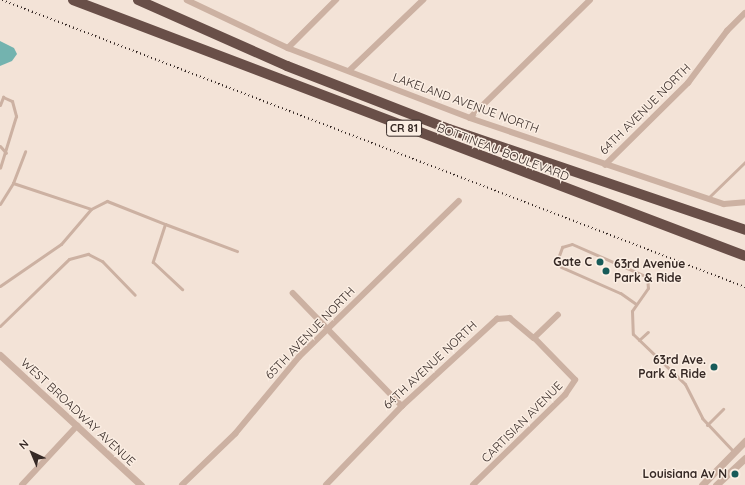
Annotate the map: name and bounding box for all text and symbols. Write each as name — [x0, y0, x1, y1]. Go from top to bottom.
street label: 64TH AVENUE NORTH — [597, 61, 693, 157]
street label: LAKELAND AVENUE NORTH — [391, 70, 541, 136]
road number: CR 81 — [386, 119, 422, 137]
street label: BOTTINEAU BOULEVARD — [435, 120, 571, 184]
place label: Gate C — [553, 255, 592, 269]
marker: Gate C — [595, 257, 605, 267]
place label: 63rd Avenue Park & Ride — [614, 257, 685, 285]
marker: 63rd Avenue Park & Ride — [601, 266, 611, 276]
street label: 65TH AVENUE NORTH — [262, 284, 358, 382]
street label: 64TH AVENUE NORTH — [380, 318, 480, 412]
place label: 63rd Ave. Park & Ride — [638, 353, 706, 381]
street label: WEST BROADWAY AVENUE — [18, 355, 138, 469]
marker: 63rd Ave. Park & Ride — [709, 362, 719, 372]
street label: CARTISIAN AVENUE — [478, 378, 566, 466]
north arrow — [12, 433, 52, 473]
place label: Louisiana Av N — [642, 467, 727, 481]
marker: Louisiana Av N — [730, 469, 740, 479]

